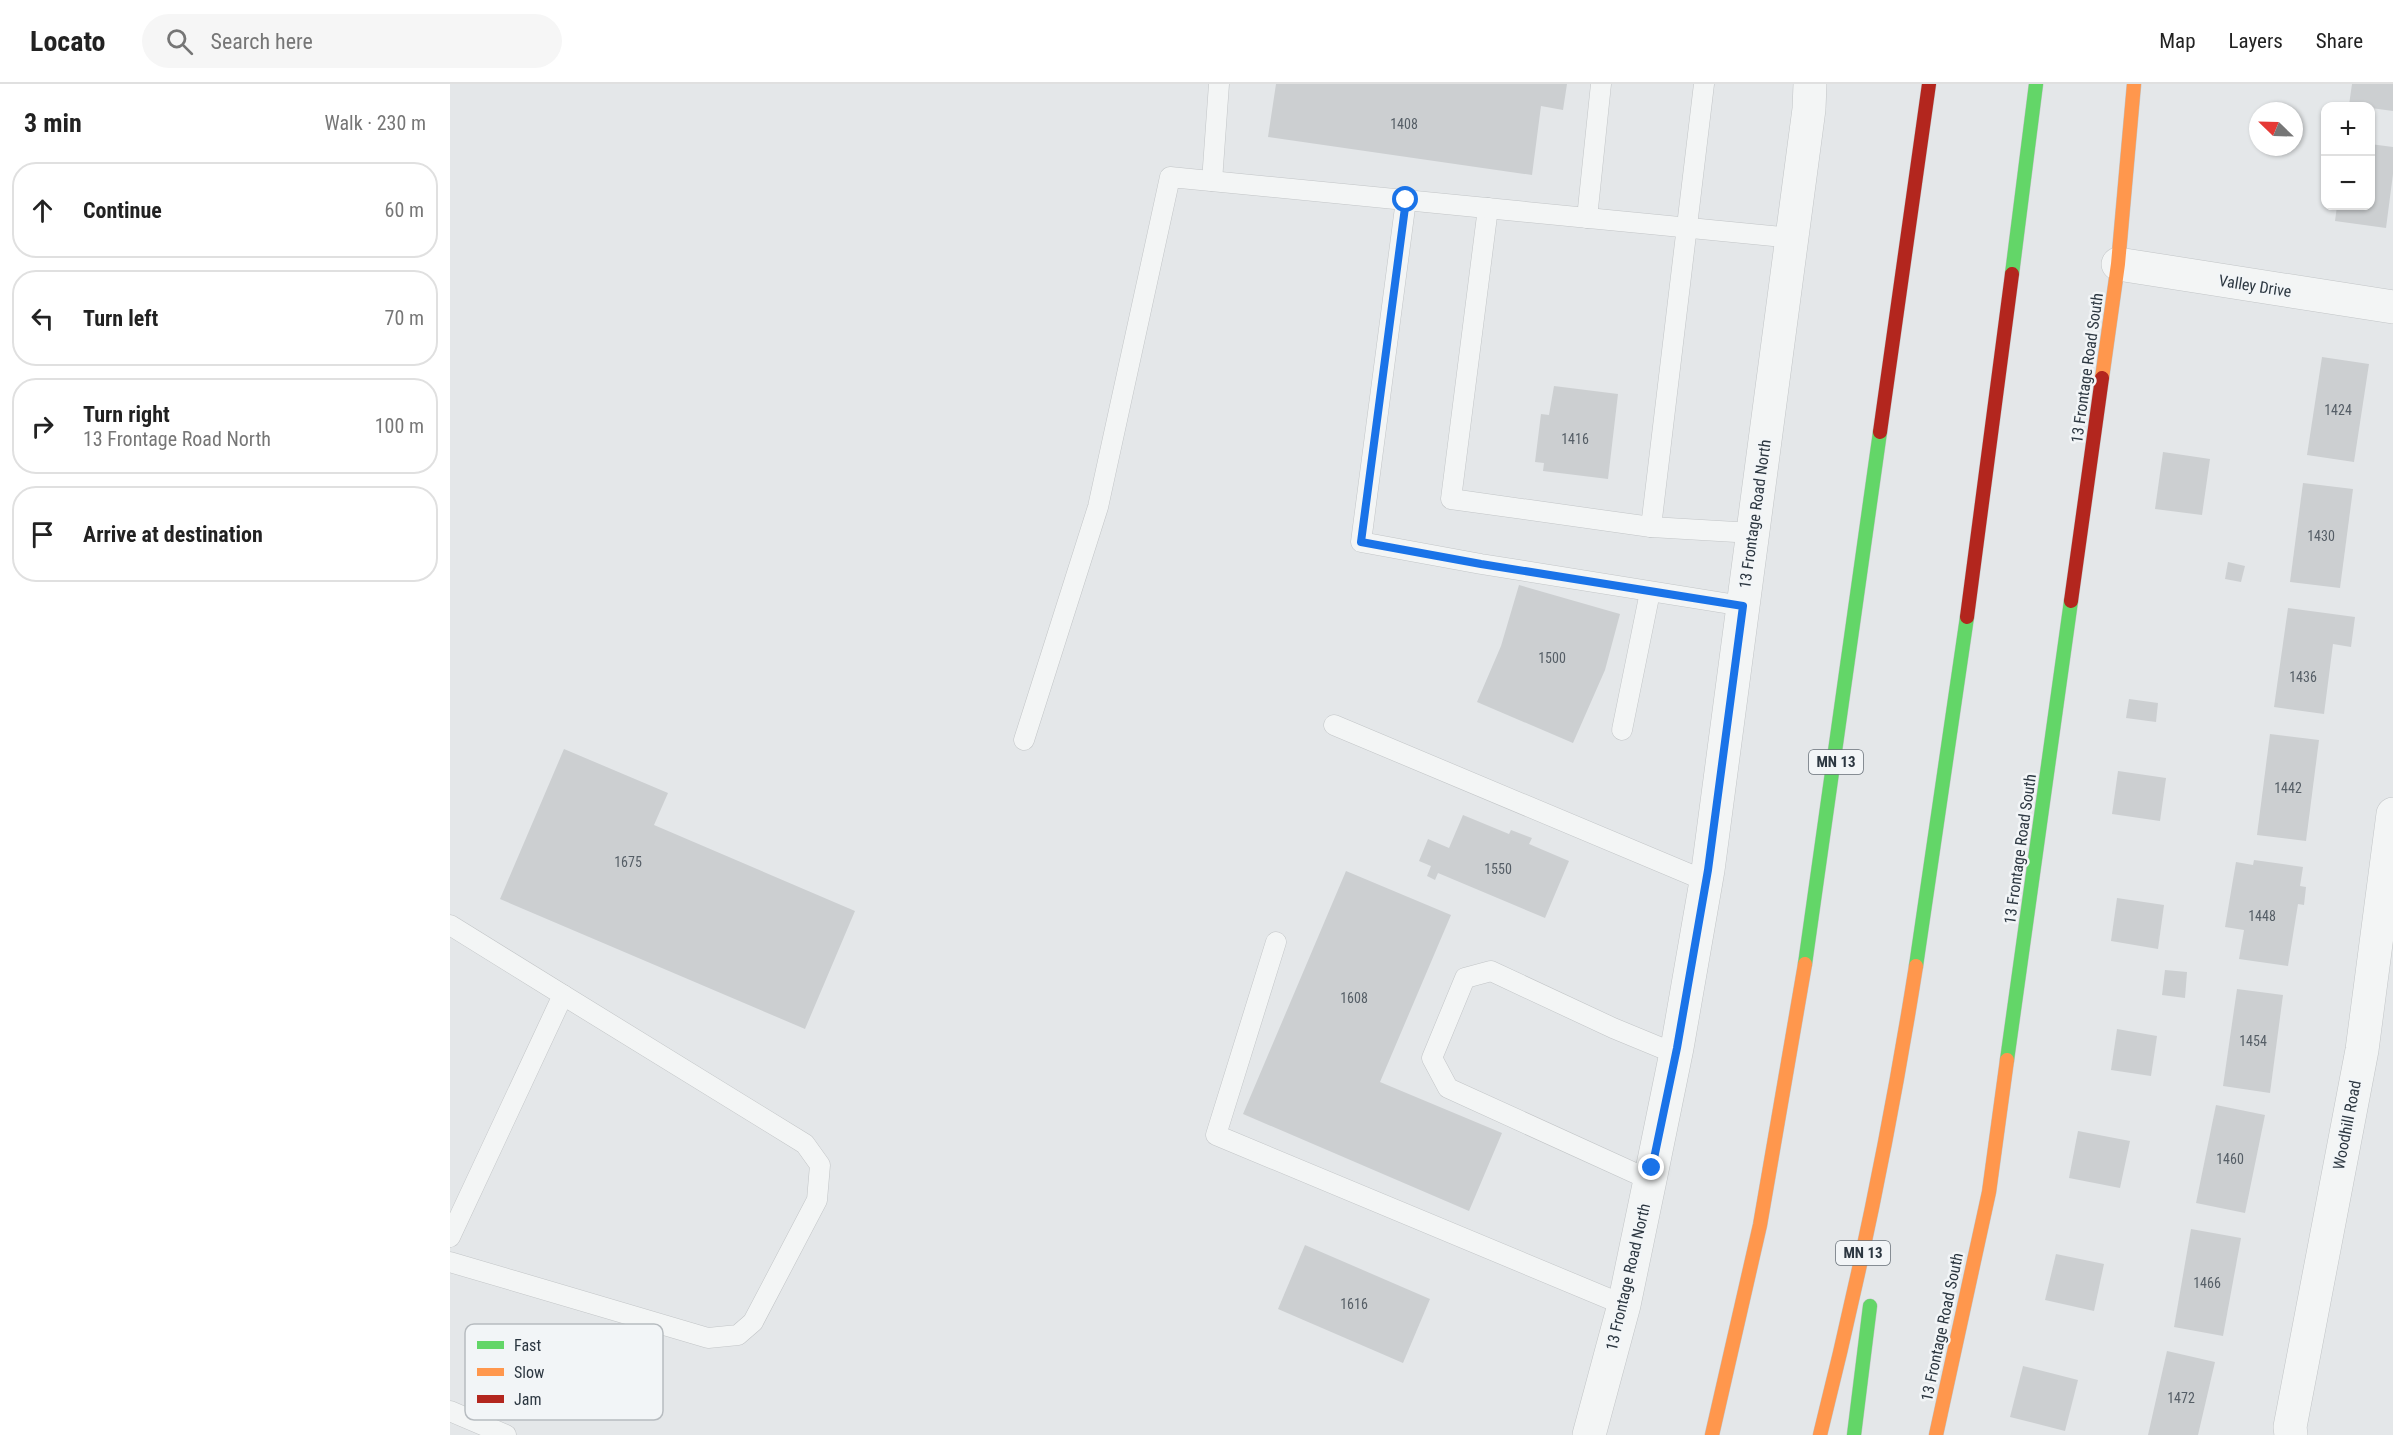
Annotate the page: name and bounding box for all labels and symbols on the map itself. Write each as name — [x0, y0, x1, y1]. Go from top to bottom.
north arrow — [2249, 102, 2303, 156]
house number: 1408 — [1390, 116, 1418, 132]
route start — [1392, 186, 1418, 212]
street label: Valley Drive — [2217, 271, 2293, 301]
street label: 13 Frontage Road South — [2067, 292, 2107, 444]
house number: 1424 — [2324, 402, 2352, 418]
house number: 1416 — [1561, 431, 1589, 447]
street label: 13 Frontage Road North — [1735, 438, 1775, 590]
house number: 1430 — [2307, 528, 2335, 544]
house number: 1500 — [1538, 650, 1566, 666]
house number: 1436 — [2289, 669, 2317, 685]
road number: MN 13 — [1809, 750, 1863, 774]
street label: 13 Frontage Road South — [2000, 773, 2040, 925]
house number: 1442 — [2274, 780, 2302, 796]
house number: 1675 — [614, 854, 642, 870]
house number: 1550 — [1484, 861, 1512, 877]
house number: 1448 — [2248, 908, 2276, 924]
house number: 1608 — [1340, 990, 1368, 1006]
house number: 1454 — [2239, 1033, 2267, 1049]
street label: Woodhill Road — [2329, 1079, 2365, 1171]
house number: 1460 — [2216, 1151, 2244, 1167]
route end — [1638, 1154, 1664, 1180]
street label: 13 Frontage Road North — [1602, 1202, 1654, 1352]
road number: MN 13 — [1836, 1241, 1890, 1265]
street label: 13 Frontage Road South — [1917, 1251, 1967, 1403]
house number: 1466 — [2193, 1275, 2221, 1291]
house number: 1616 — [1340, 1296, 1368, 1312]
legend — [465, 1324, 663, 1420]
text: Fast — [514, 1336, 541, 1355]
text: Slow — [514, 1363, 544, 1382]
text: Jam — [514, 1390, 541, 1409]
house number: 1472 — [2167, 1390, 2195, 1406]

